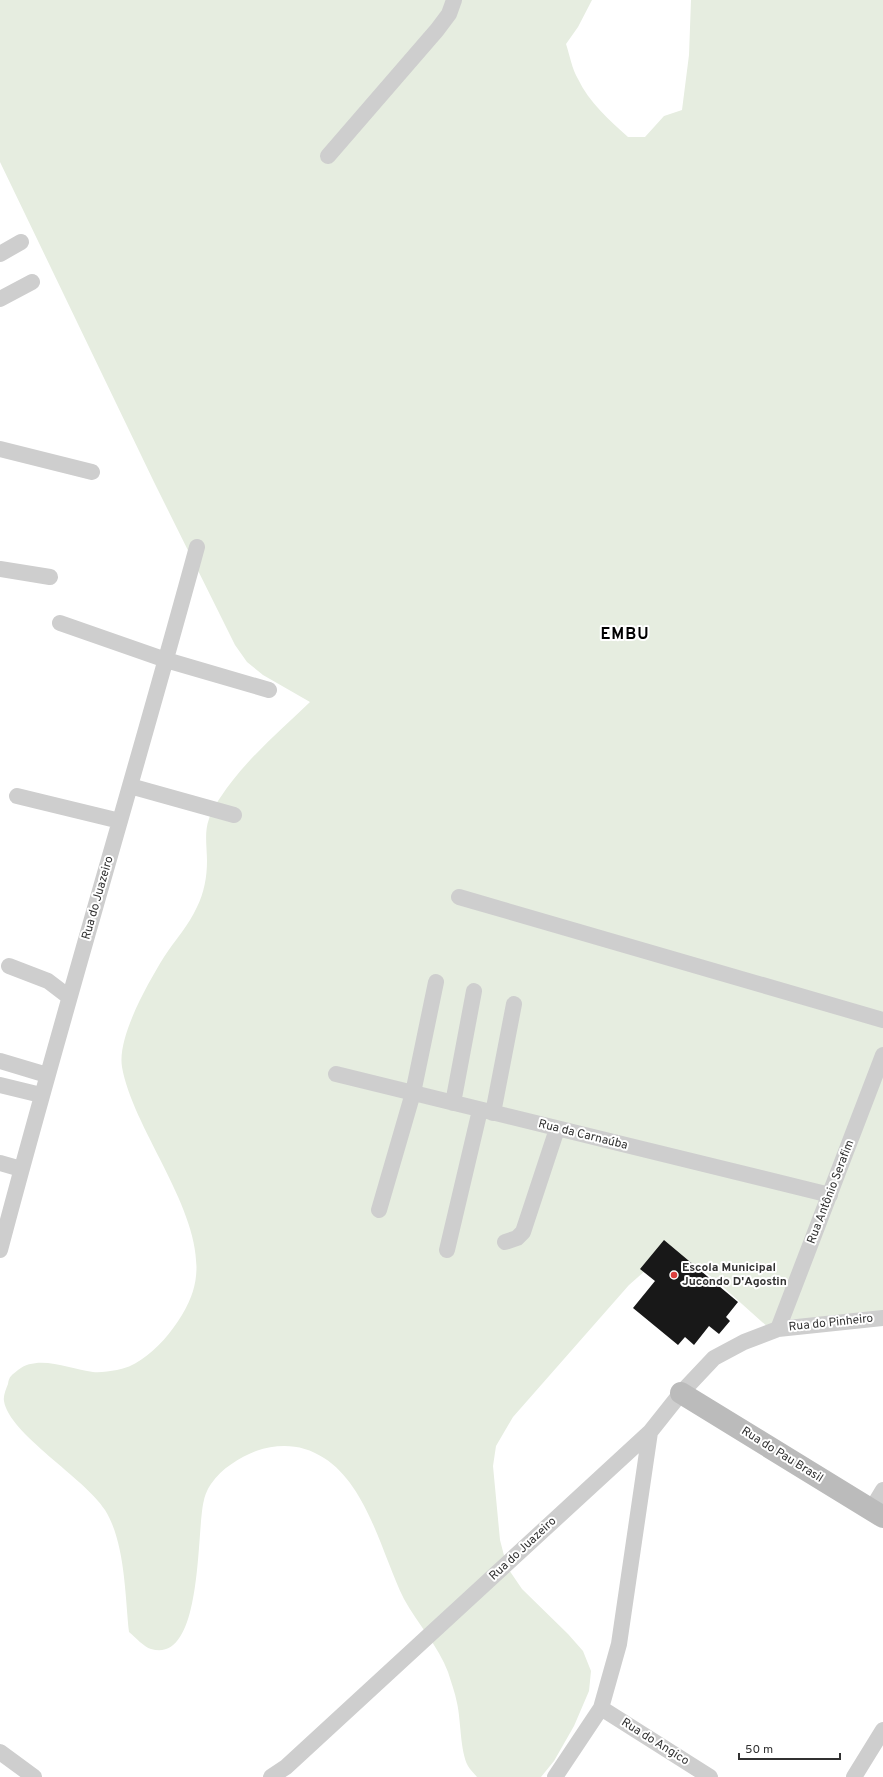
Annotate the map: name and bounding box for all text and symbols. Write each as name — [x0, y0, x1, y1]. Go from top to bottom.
district label: EMBU — [600, 625, 650, 645]
street label: Rua do Juazeiro — [78, 854, 118, 942]
street label: Rua da Carnaúba — [537, 1116, 629, 1154]
street label: Rua Antônio Serafim — [804, 1138, 858, 1246]
place label: Escola Municipal Jucondo D'Agostin — [682, 1260, 787, 1290]
marker: Escola Municipal Jucondo D'Agostin — [669, 1270, 679, 1280]
street label: Rua do Pinheiro — [788, 1311, 874, 1335]
street label: Rua do Pau Brasil — [738, 1423, 826, 1487]
street label: Rua do Juazeiro — [486, 1514, 560, 1584]
street label: Rua do Angico — [618, 1715, 692, 1769]
scale bar — [739, 1735, 840, 1761]
text: 50 m — [745, 1742, 773, 1758]

